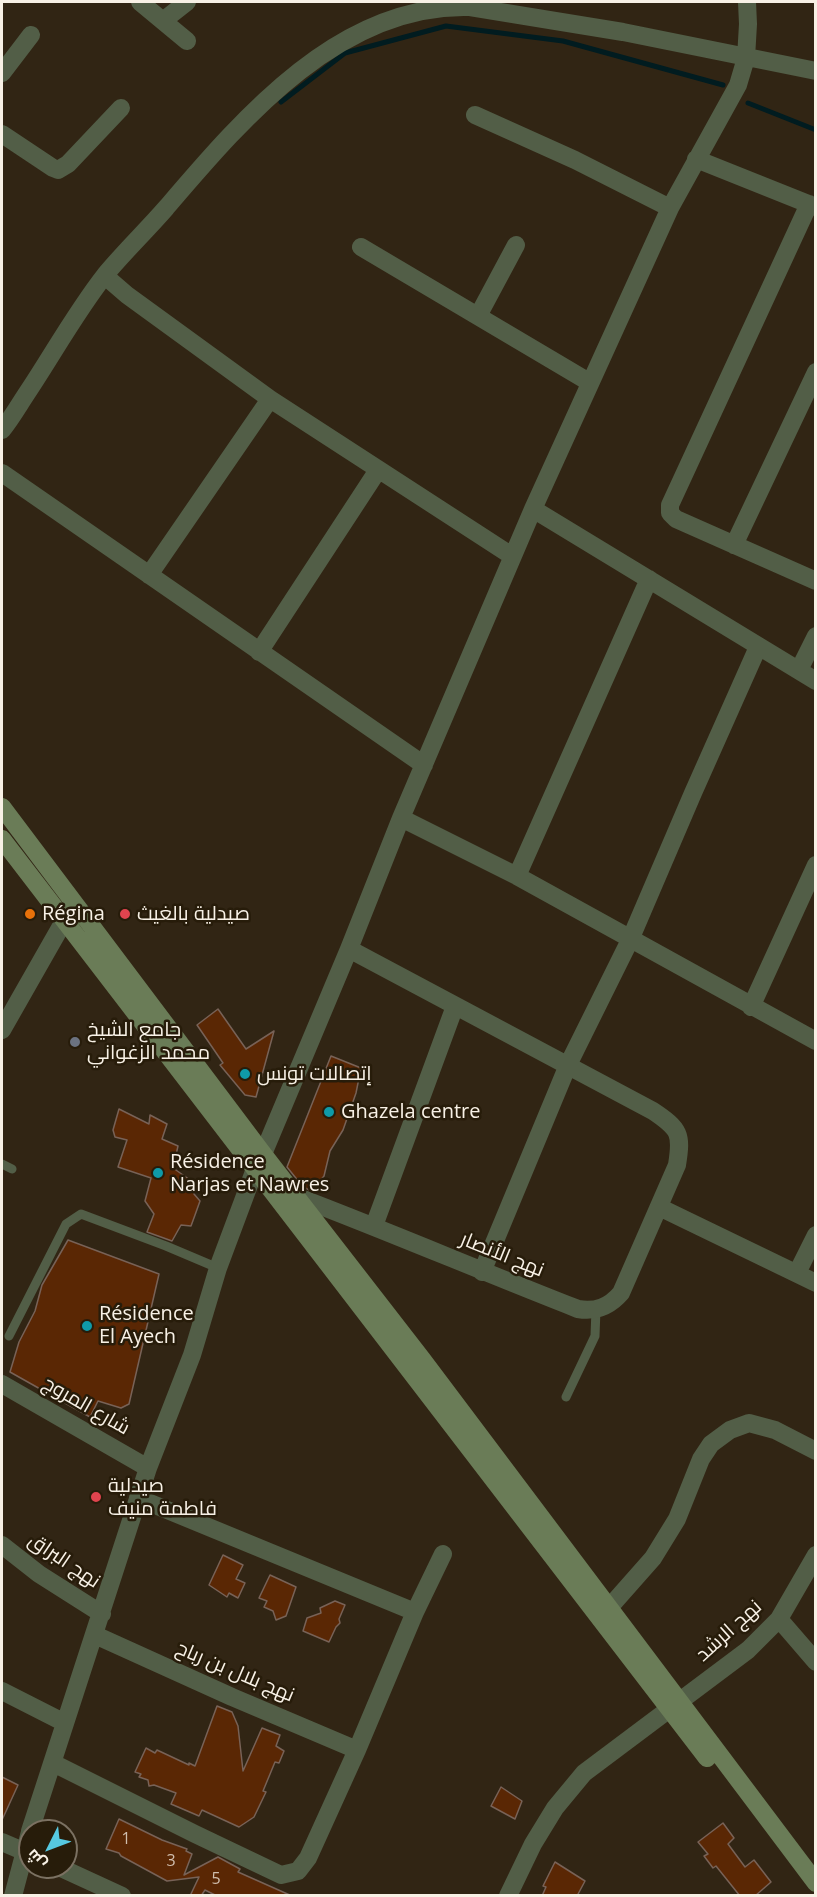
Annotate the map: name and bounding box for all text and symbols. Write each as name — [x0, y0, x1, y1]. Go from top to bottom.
place label: Régina — [42, 902, 105, 926]
place label: صيدلية بالغيث — [137, 902, 250, 926]
marker: Régina — [23, 907, 37, 921]
marker: صيدلية بالغيث — [118, 907, 132, 921]
place label: جامع الشيخ محمد الزغواني — [87, 1018, 210, 1065]
marker: جامع الشيخ محمد الزغواني — [68, 1035, 82, 1049]
place label: إتصالات تونس — [257, 1062, 372, 1086]
marker: إتصالات تونس — [238, 1067, 252, 1081]
place label: Ghazela centre — [341, 1100, 480, 1124]
marker: Ghazela centre — [322, 1105, 336, 1119]
place label: Résidence Narjas et Nawres — [170, 1150, 329, 1197]
marker: Résidence Narjas et Nawres — [151, 1166, 165, 1180]
street label: نهج الأنصار — [457, 1227, 547, 1283]
place label: Résidence El Ayech — [99, 1302, 194, 1349]
marker: Résidence El Ayech — [80, 1319, 94, 1333]
street label: شارع المروج — [38, 1371, 134, 1441]
place label: صيدلية فاطمة منيف — [108, 1474, 217, 1521]
marker: صيدلية فاطمة منيف — [89, 1490, 103, 1504]
street label: نهج البراق — [23, 1528, 105, 1594]
street label: نهج الرشد — [691, 1595, 767, 1667]
street label: نهج بلال بن رباح — [172, 1636, 298, 1708]
north arrow — [18, 1819, 78, 1879]
house number: 1 — [121, 1829, 131, 1849]
text: ش — [21, 1845, 51, 1875]
house number: 3 — [166, 1851, 176, 1871]
house number: 5 — [211, 1869, 221, 1889]

